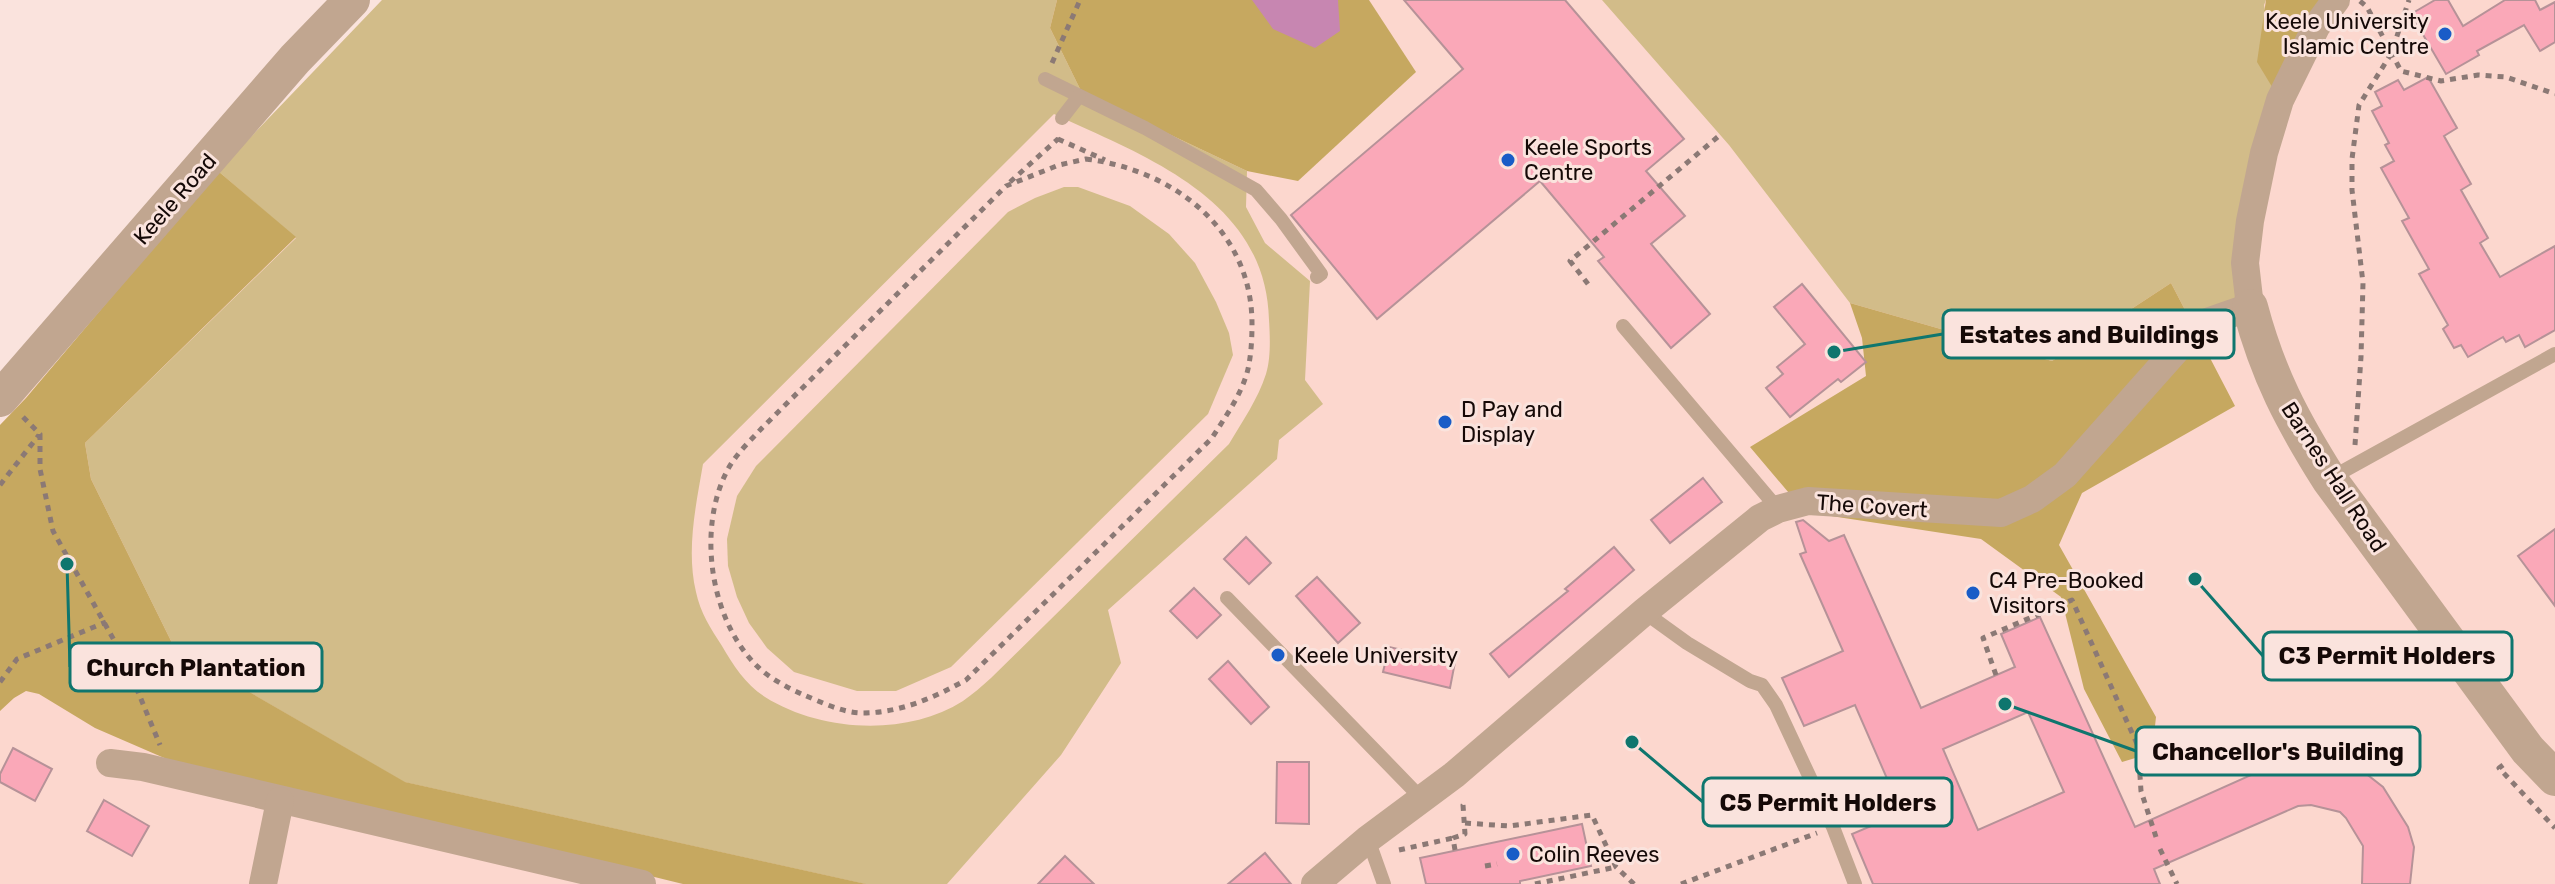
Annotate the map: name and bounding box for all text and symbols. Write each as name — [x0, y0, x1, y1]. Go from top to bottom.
place label: Keele University Islamic Centre — [2265, 8, 2429, 60]
marker: Keele University Islamic Centre — [2436, 25, 2454, 43]
place label: Keele Sports Centre — [1524, 134, 1652, 186]
street label: Keele Road — [128, 148, 222, 250]
marker: Keele Sports Centre — [1499, 151, 1517, 169]
callout: Estates and Buildings — [1943, 310, 2234, 358]
text: Estates and Buildings — [1959, 321, 2219, 349]
place label: D Pay and Display — [1461, 396, 1563, 448]
street label: Barnes Hall Road — [2275, 397, 2393, 557]
marker: D Pay and Display — [1436, 413, 1454, 431]
street label: The Covert — [1816, 489, 1929, 523]
place label: C4 Pre-Booked Visitors — [1989, 567, 2144, 619]
marker: C4 Pre-Booked Visitors — [1964, 584, 1982, 602]
callout: C3 Permit Holders — [2263, 632, 2512, 680]
place label: Keele University — [1294, 642, 1458, 669]
text: C3 Permit Holders — [2278, 642, 2496, 670]
callout: Church Plantation — [70, 643, 322, 691]
marker: Keele University — [1269, 646, 1287, 664]
text: Church Plantation — [86, 654, 306, 682]
callout: Chancellor's Building — [2136, 727, 2420, 775]
text: Chancellor's Building — [2152, 738, 2404, 766]
callout: C5 Permit Holders — [1703, 778, 1952, 826]
text: C5 Permit Holders — [1720, 789, 1936, 817]
place label: Colin Reeves — [1529, 841, 1660, 868]
marker: Colin Reeves — [1504, 845, 1522, 863]

